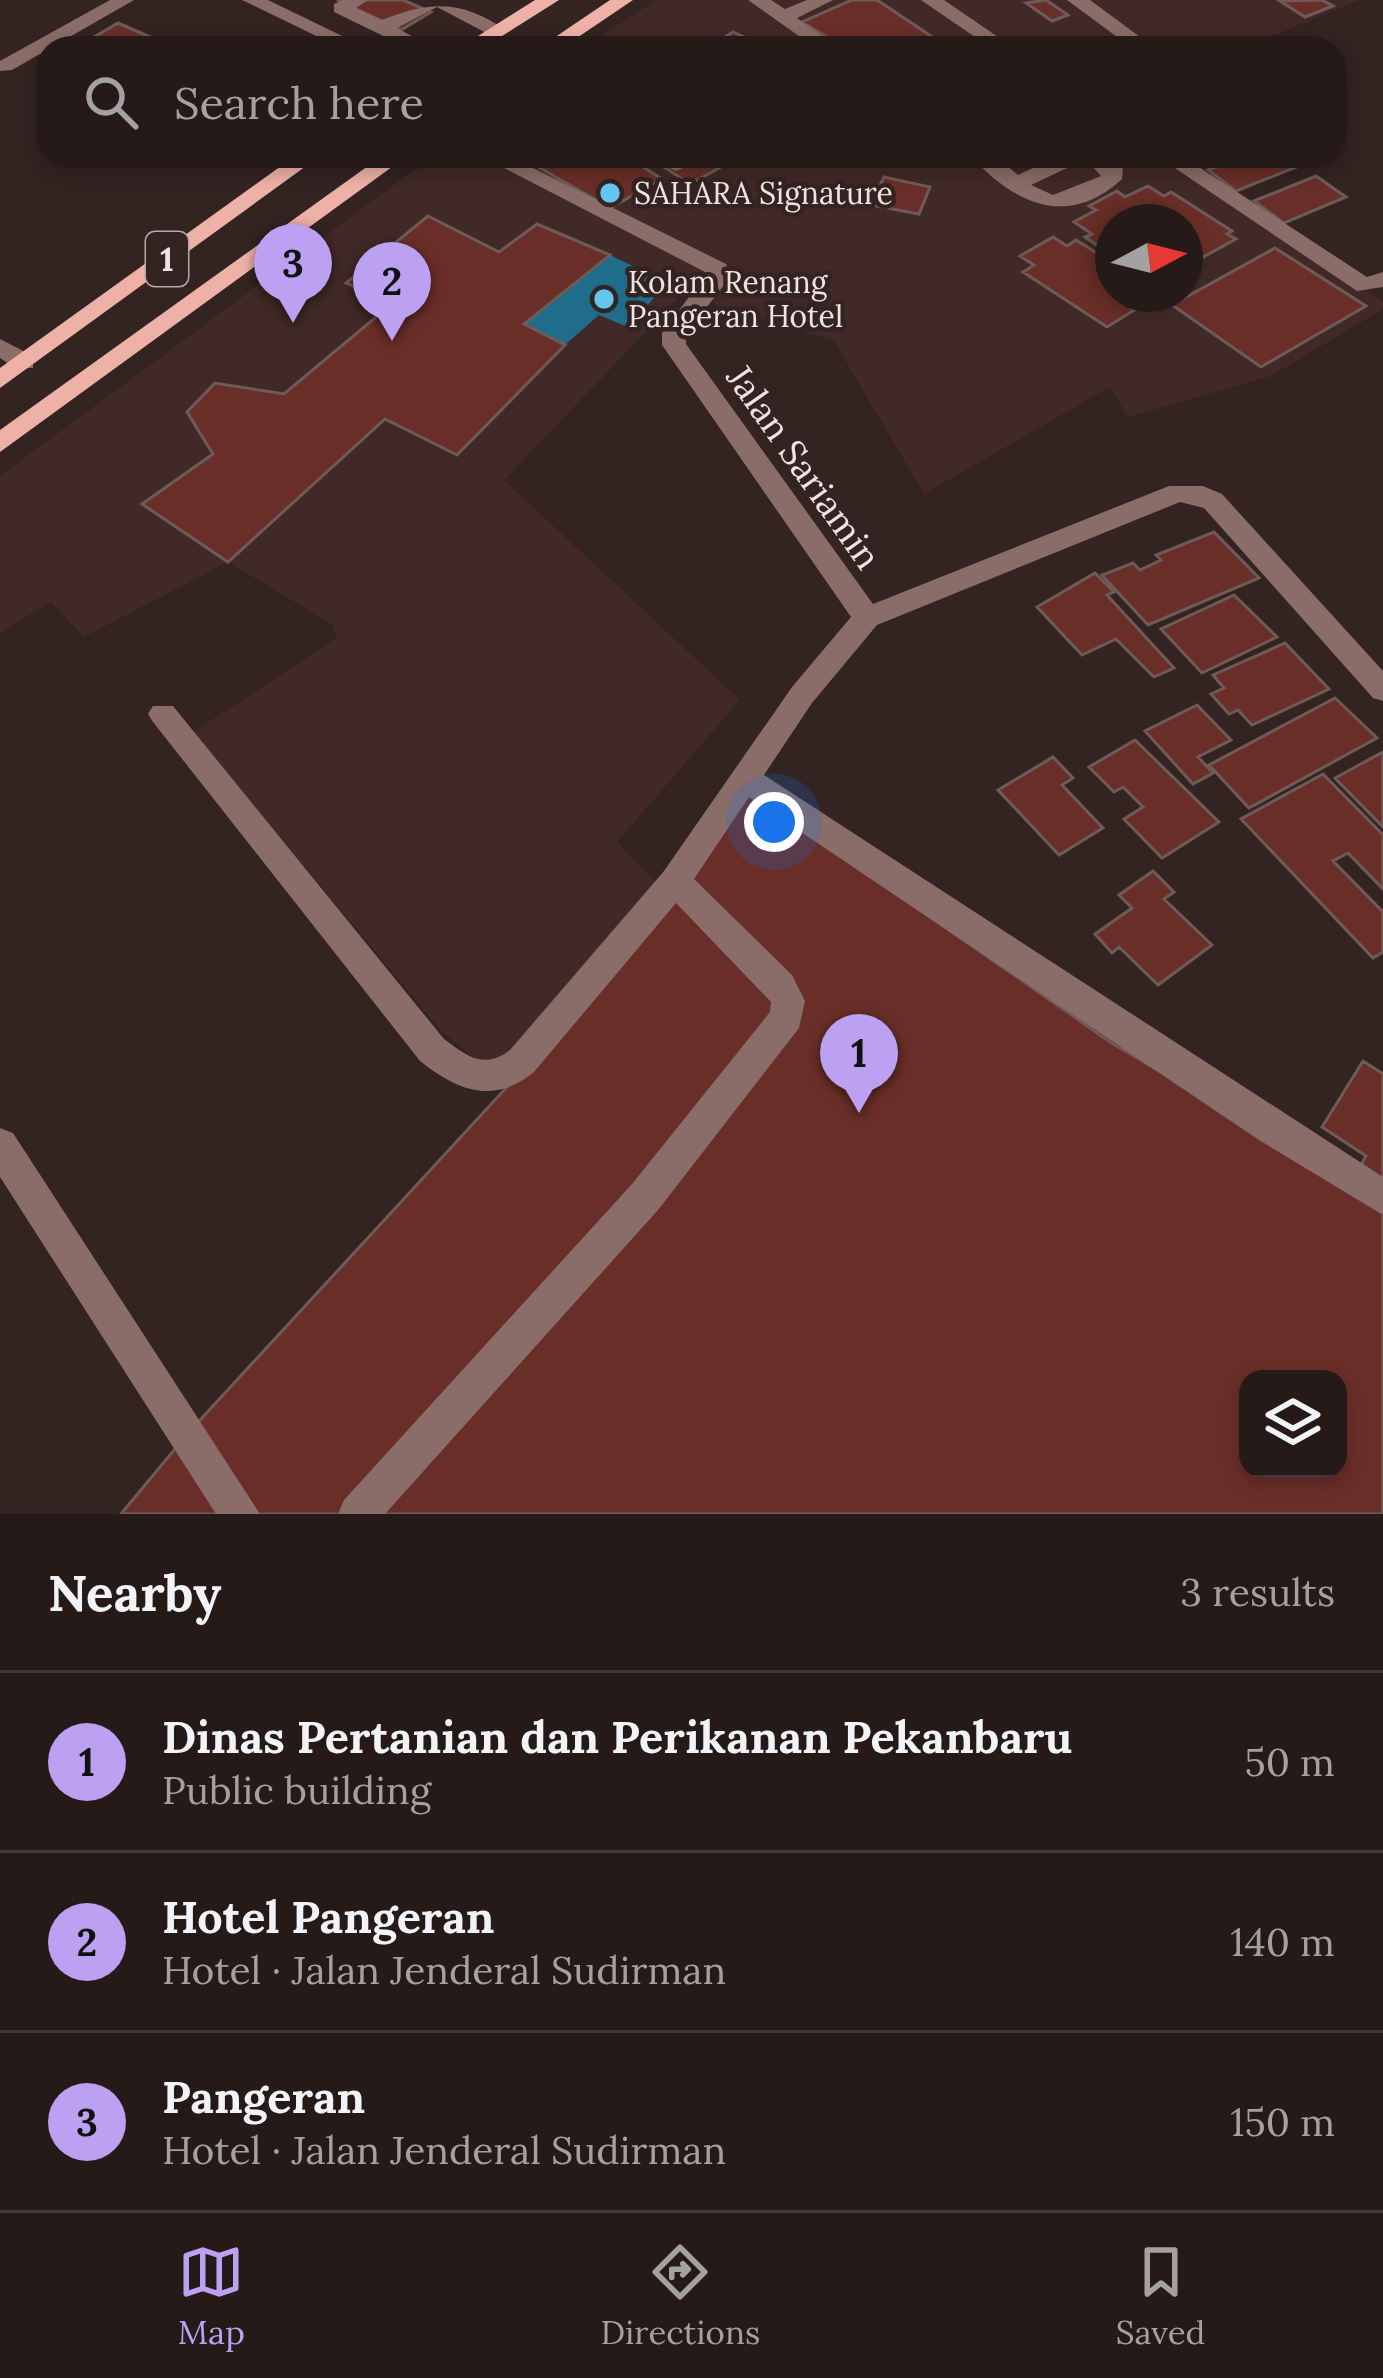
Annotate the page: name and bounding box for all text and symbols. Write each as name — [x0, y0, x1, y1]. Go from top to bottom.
search box — [36, 36, 1347, 168]
icon: search — [78, 69, 144, 135]
text: Search here — [174, 74, 424, 131]
place label: SAHARA Signature — [634, 174, 893, 213]
marker: SAHARA Signature — [597, 180, 623, 206]
north arrow — [1095, 204, 1203, 312]
pin: 3 — [254, 224, 332, 323]
road number: 1 — [146, 232, 188, 286]
pin: 2 — [353, 242, 431, 341]
place label: Kolam Renang Pangeran Hotel — [628, 263, 843, 336]
marker: Kolam Renang Pangeran Hotel — [591, 286, 617, 312]
street label: Jalan Sariamin — [716, 355, 891, 578]
your location — [744, 792, 804, 852]
pin: 1 — [820, 1014, 898, 1113]
map controls — [1239, 1370, 1347, 1478]
button: layers — [1239, 1370, 1347, 1478]
text: Nearby — [48, 1560, 221, 1625]
text: 3 results — [1180, 1567, 1335, 1617]
text: Dinas Pertanian dan Perikanan Pekanbaru — [162, 1708, 1072, 1765]
text: 1 — [79, 1737, 95, 1787]
text: 50 m — [1244, 1737, 1335, 1787]
text: Public building — [162, 1765, 431, 1815]
text: Hotel Pangeran — [162, 1888, 495, 1945]
text: 2 — [77, 1917, 97, 1967]
text: 140 m — [1230, 1917, 1335, 1967]
text: Hotel · Jalan Jenderal Sudirman — [162, 1945, 726, 1995]
text: Pangeran — [162, 2068, 365, 2125]
text: 3 — [76, 2097, 98, 2147]
text: 150 m — [1230, 2097, 1335, 2147]
text: Hotel · Jalan Jenderal Sudirman — [162, 2125, 726, 2175]
tab: Map — [178, 2239, 245, 2353]
tab: Directions — [601, 2239, 760, 2353]
tab: Saved — [1116, 2239, 1205, 2353]

